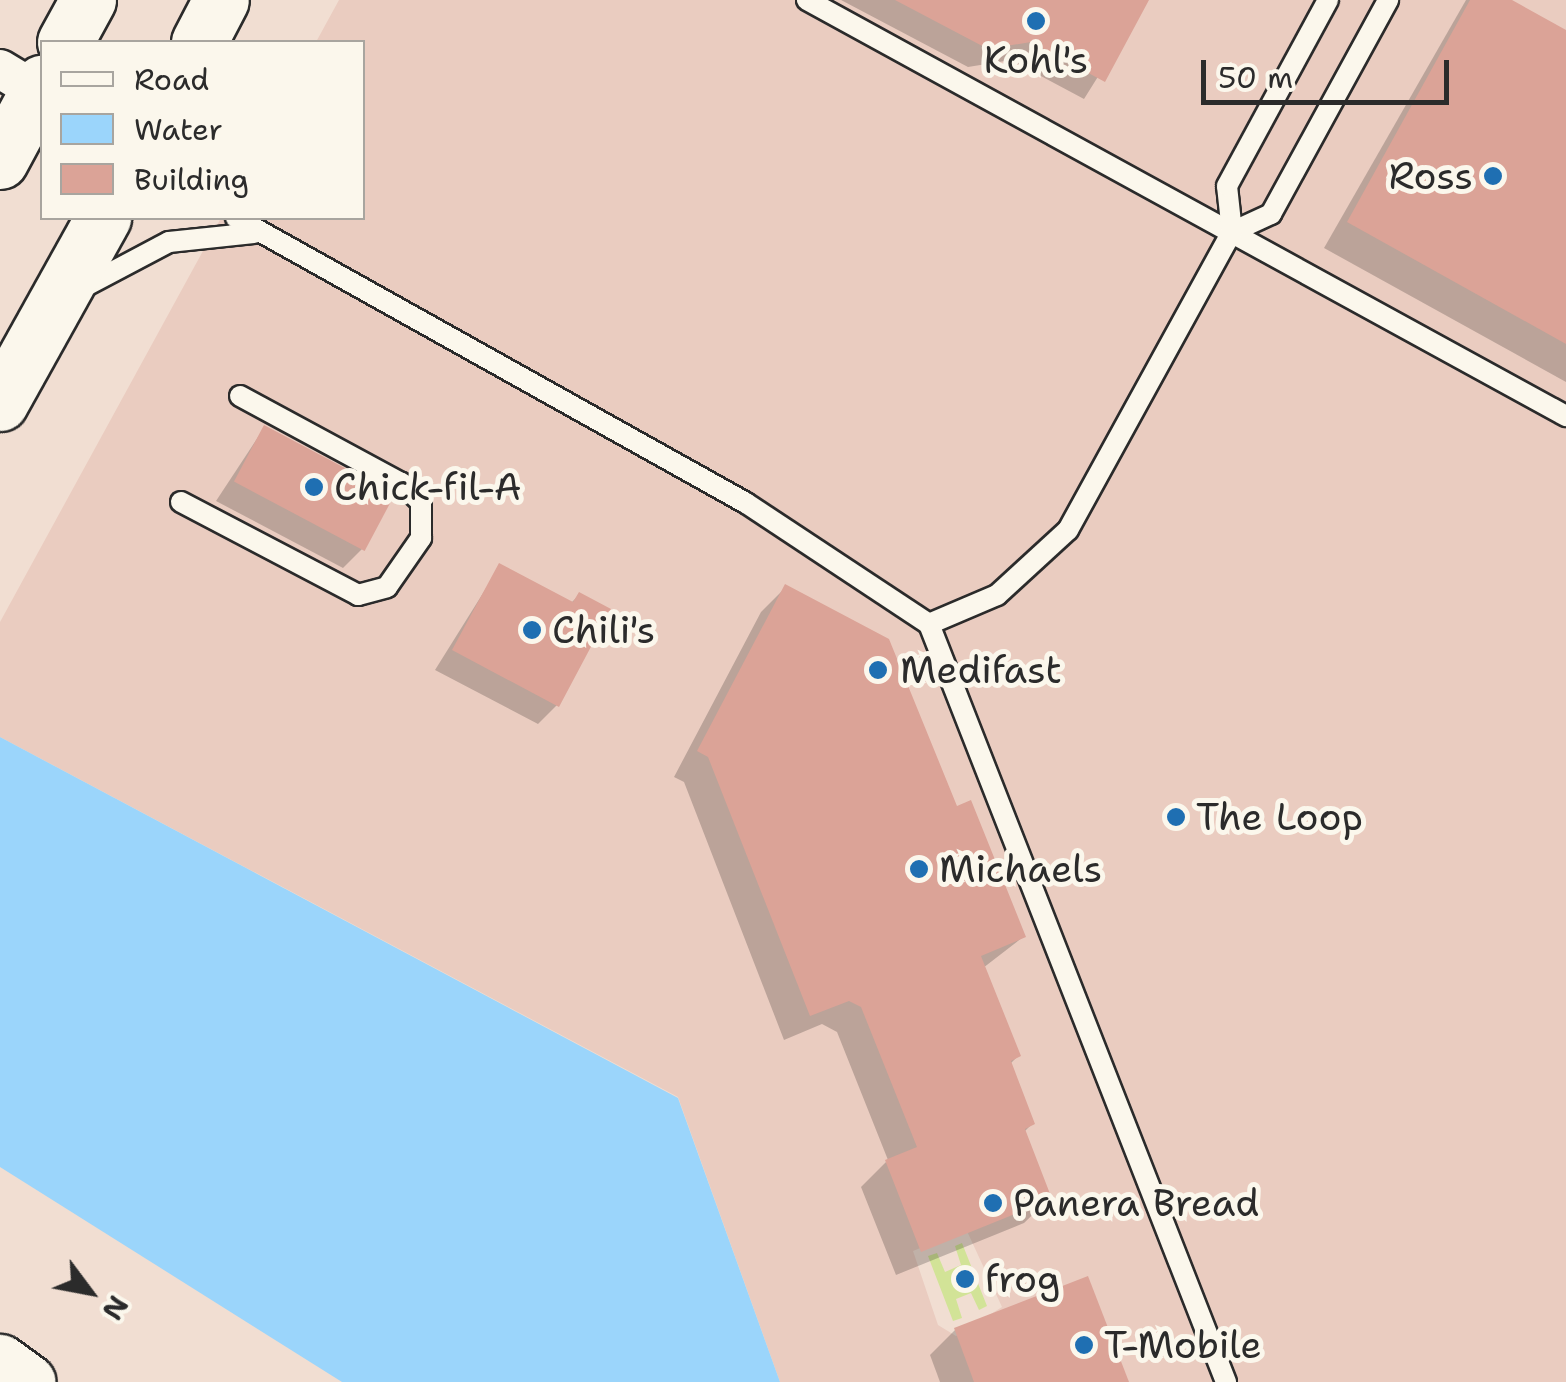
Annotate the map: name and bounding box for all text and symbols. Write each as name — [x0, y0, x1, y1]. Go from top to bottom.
marker: Kohl's — [1025, 10, 1047, 32]
place label: Kohl's — [984, 37, 1088, 83]
legend — [40, 40, 365, 220]
scale bar — [1206, 40, 1454, 102]
text: 50 m — [1218, 57, 1293, 98]
text: Road — [134, 59, 209, 100]
text: Water — [134, 109, 223, 150]
place label: Ross — [1389, 153, 1473, 199]
text: Building — [134, 159, 249, 200]
marker: Ross — [1482, 165, 1504, 187]
place label: Chick-fil-A — [334, 464, 522, 510]
marker: Chick-fil-A — [303, 476, 325, 498]
place label: Chili's — [552, 607, 655, 653]
marker: Chili's — [521, 619, 543, 641]
place label: Medifast — [900, 647, 1062, 693]
marker: Medifast — [865, 657, 891, 683]
place label: The Loop — [1196, 794, 1363, 840]
marker: The Loop — [1165, 806, 1187, 828]
place label: Michaels — [939, 846, 1102, 892]
marker: Michaels — [908, 858, 930, 880]
place label: Panera Bread — [1013, 1180, 1259, 1226]
marker: Panera Bread — [982, 1192, 1004, 1214]
north arrow — [40, 1242, 140, 1342]
place label: frog — [985, 1256, 1060, 1302]
marker: frog — [954, 1268, 976, 1290]
text: N — [93, 1288, 137, 1327]
place label: T-Mobile — [1104, 1322, 1262, 1368]
marker: T-Mobile — [1073, 1334, 1095, 1356]

